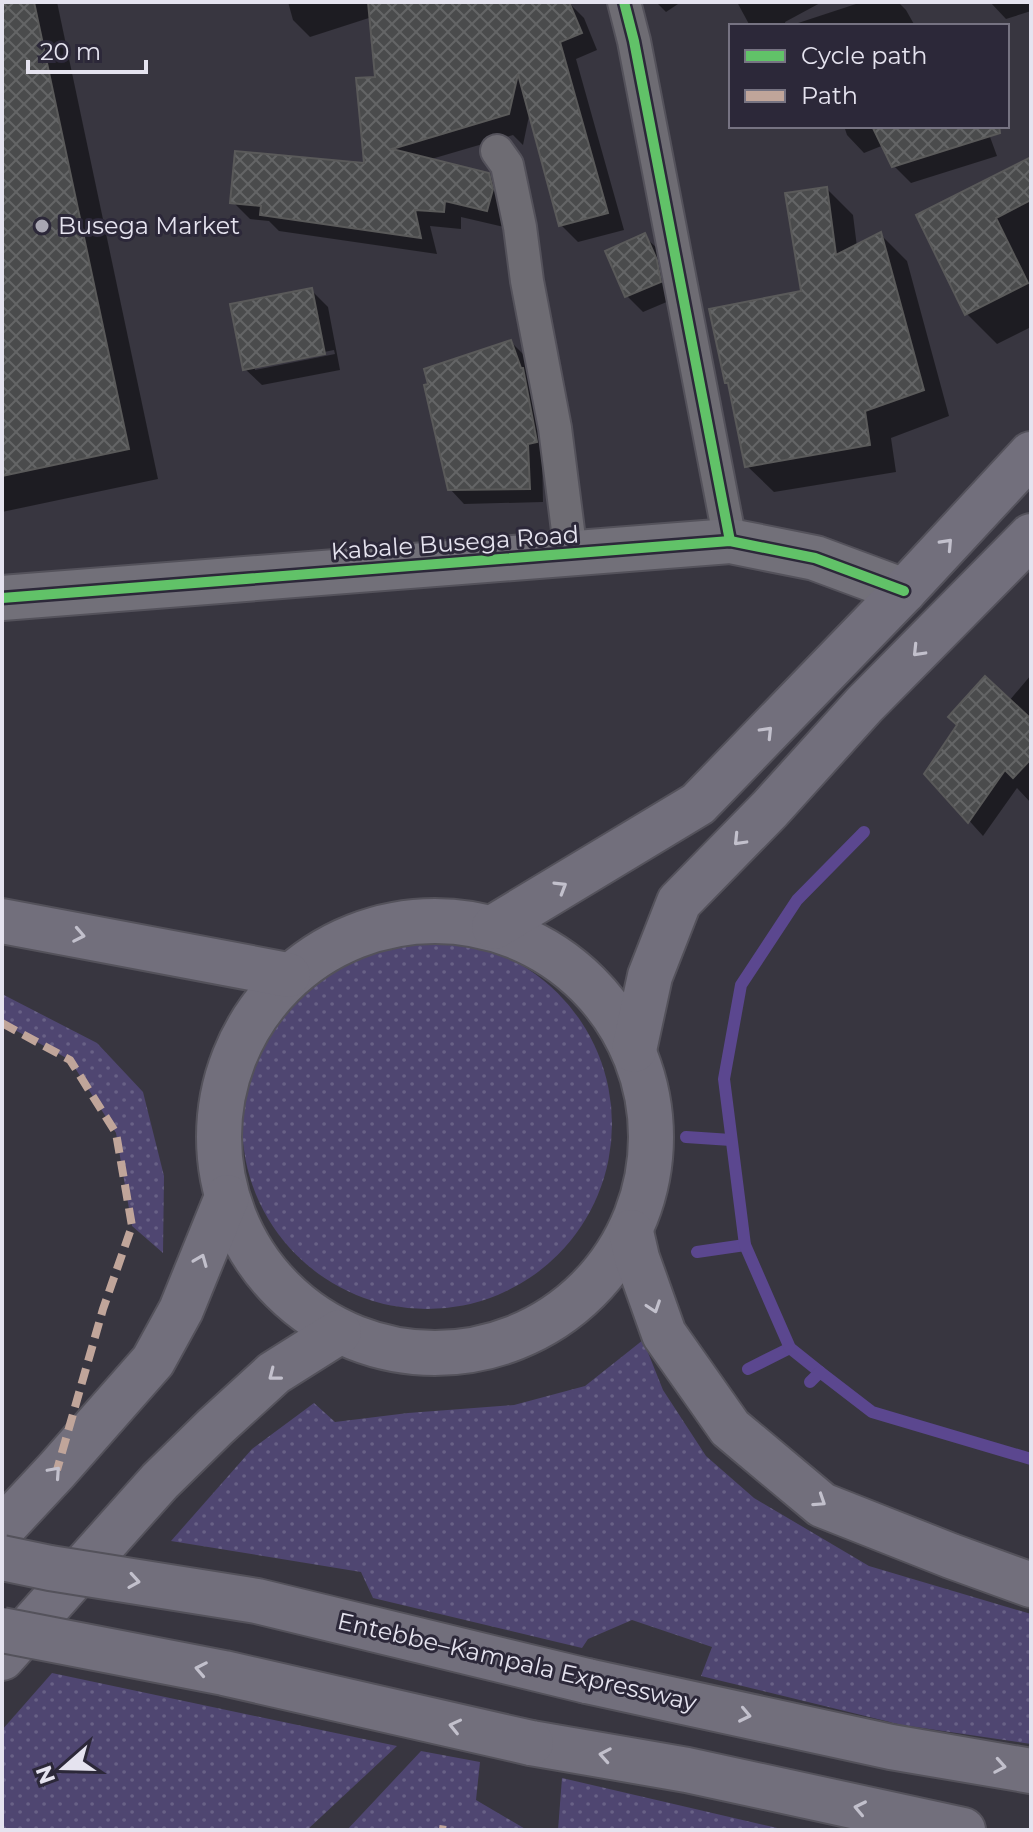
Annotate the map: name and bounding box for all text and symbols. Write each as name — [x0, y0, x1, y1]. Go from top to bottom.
scale bar — [28, 24, 146, 74]
legend — [729, 24, 1009, 128]
text: 20 m — [40, 37, 101, 66]
text: Cycle path — [801, 41, 928, 70]
text: Path — [801, 81, 858, 110]
place label: Busega Market — [58, 211, 240, 240]
marker: Busega Market — [33, 217, 51, 235]
street label: Kabale Busega Road — [330, 519, 580, 566]
one-way arrow — [937, 539, 951, 554]
one-way arrow — [912, 642, 927, 656]
one-way arrow — [758, 727, 773, 741]
one-way arrow — [734, 831, 748, 846]
one-way arrow — [552, 881, 567, 896]
one-way arrow — [72, 926, 85, 943]
one-way arrow — [191, 1254, 208, 1268]
one-way arrow — [644, 1299, 661, 1313]
one-way arrow — [268, 1365, 283, 1379]
one-way arrow — [46, 1467, 61, 1481]
one-way arrow — [811, 1491, 825, 1506]
one-way arrow — [127, 1572, 141, 1589]
street label: Entebbe–Kampala Expressway — [335, 1606, 700, 1717]
one-way arrow — [195, 1661, 209, 1678]
one-way arrow — [738, 1706, 752, 1723]
one-way arrow — [449, 1718, 463, 1735]
north arrow — [24, 1728, 104, 1808]
one-way arrow — [598, 1748, 612, 1765]
one-way arrow — [993, 1757, 1007, 1774]
text: N — [30, 1762, 61, 1788]
one-way arrow — [853, 1800, 867, 1817]

